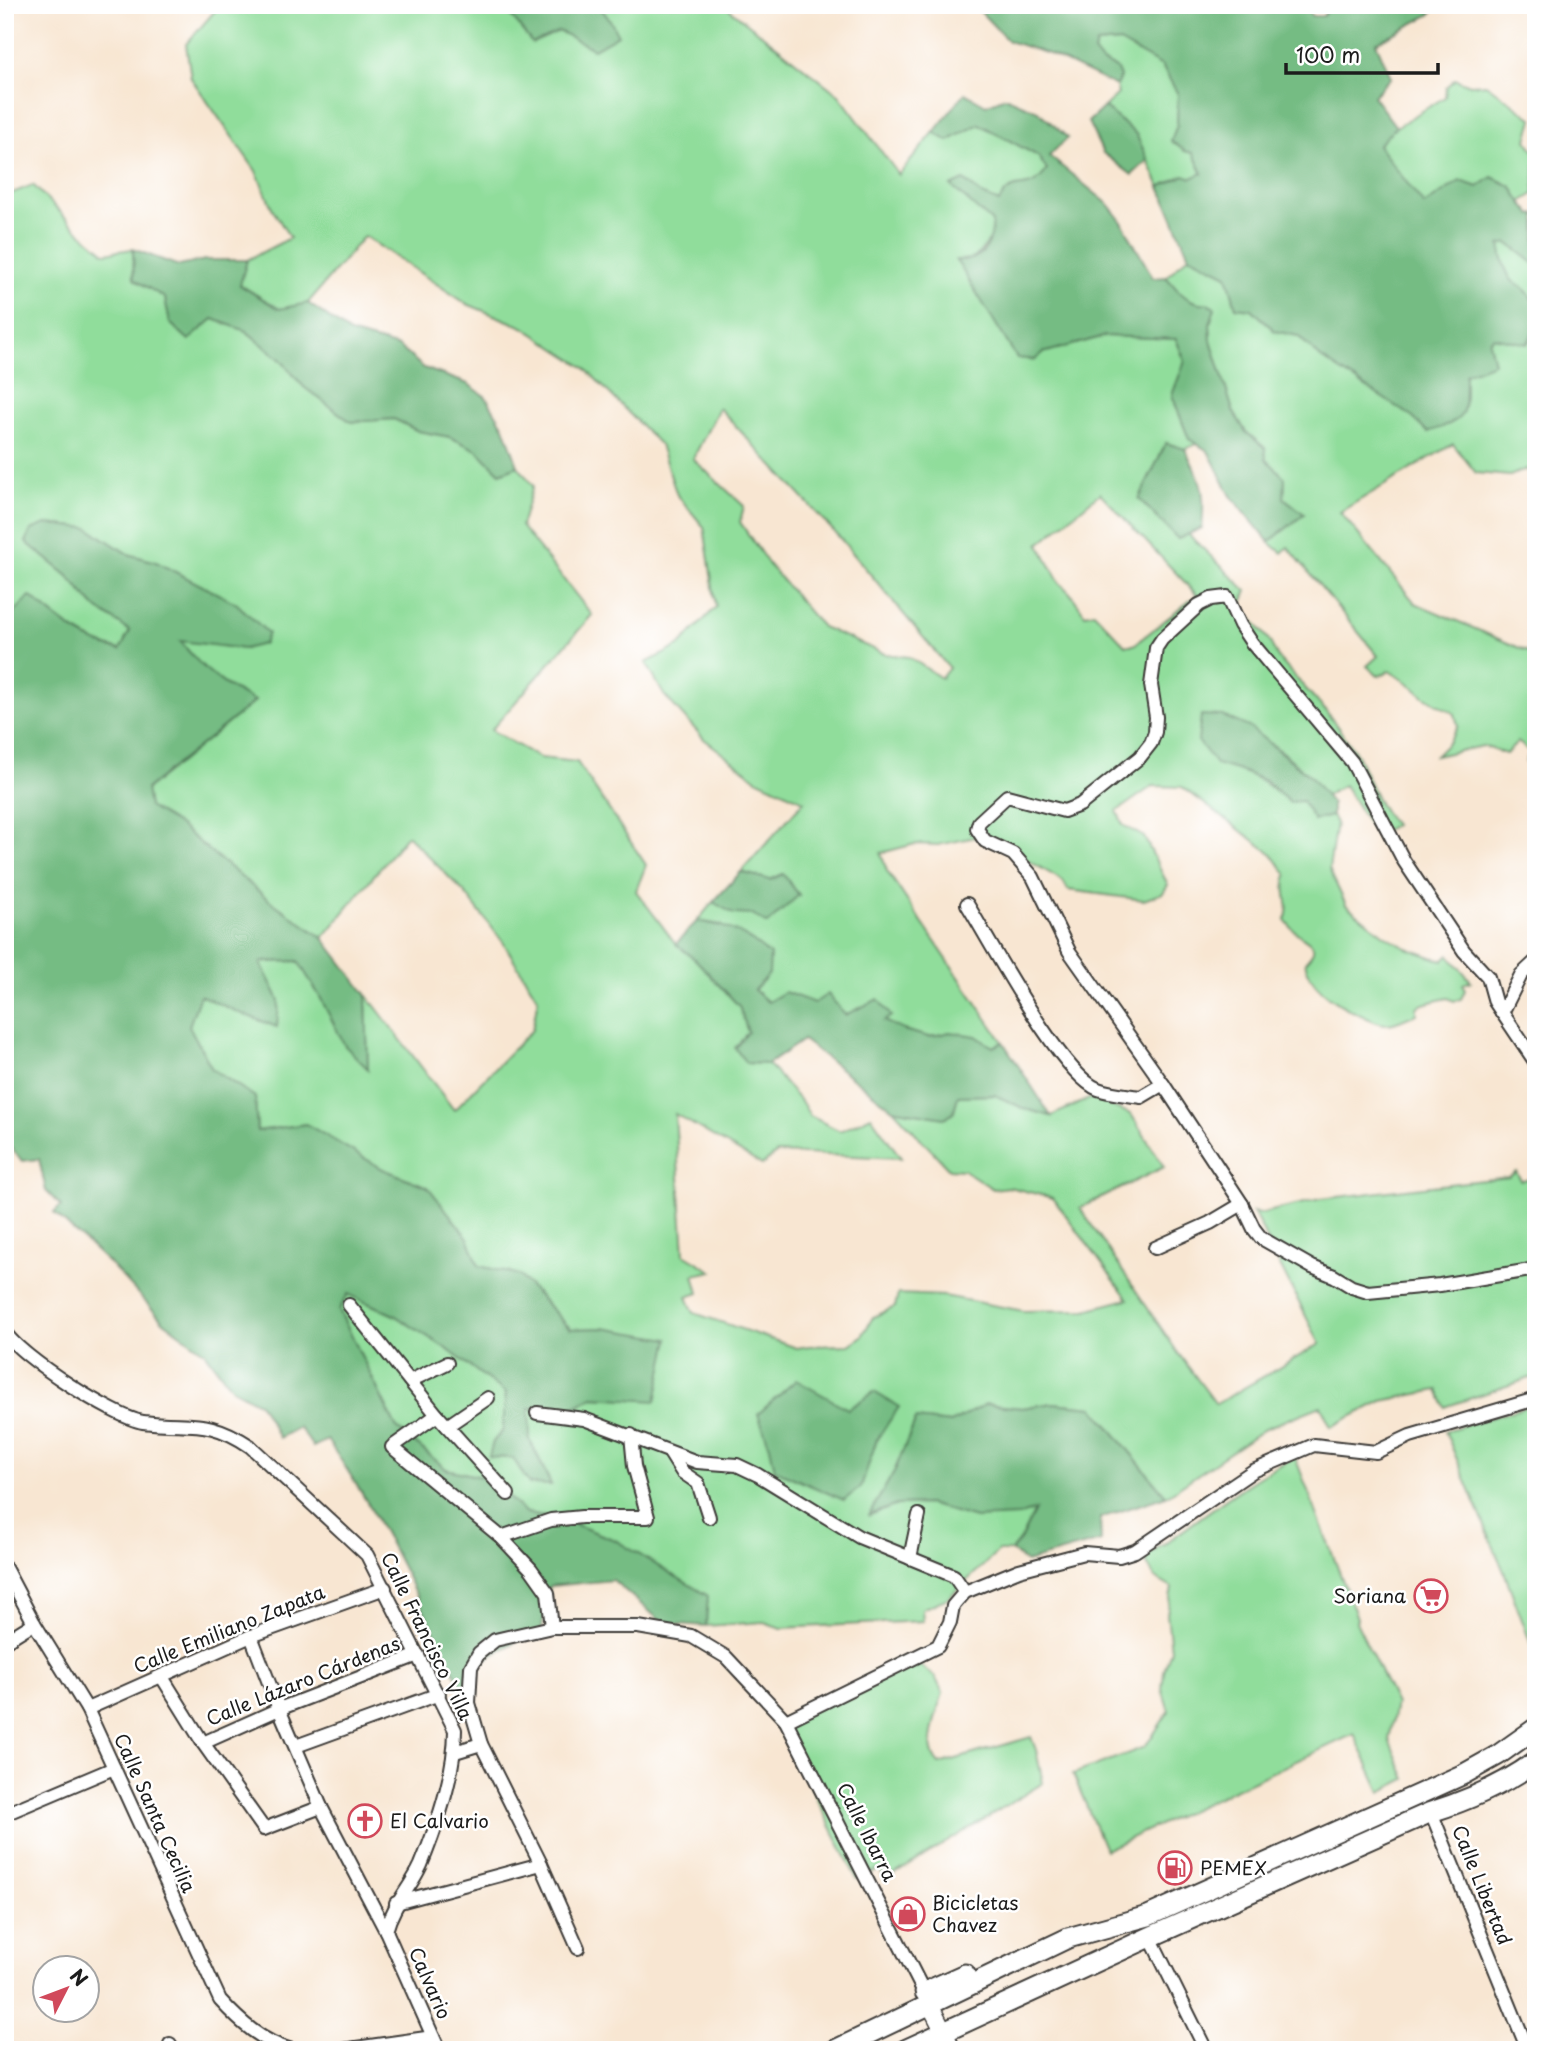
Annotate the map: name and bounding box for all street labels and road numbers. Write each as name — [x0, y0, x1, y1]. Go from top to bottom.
street label: Calle Francisco Villa — [375, 1547, 481, 1724]
street label: Calle Emiliano Zapata — [129, 1577, 329, 1679]
street label: Calle Lázaro Cárdenas — [202, 1628, 404, 1732]
street label: Calle Santa Cecilia — [108, 1728, 204, 1897]
street label: Calle Ibarra — [831, 1777, 905, 1886]
street label: Calle Libertad — [1446, 1820, 1520, 1949]
street label: Calvario — [403, 1942, 459, 2023]

